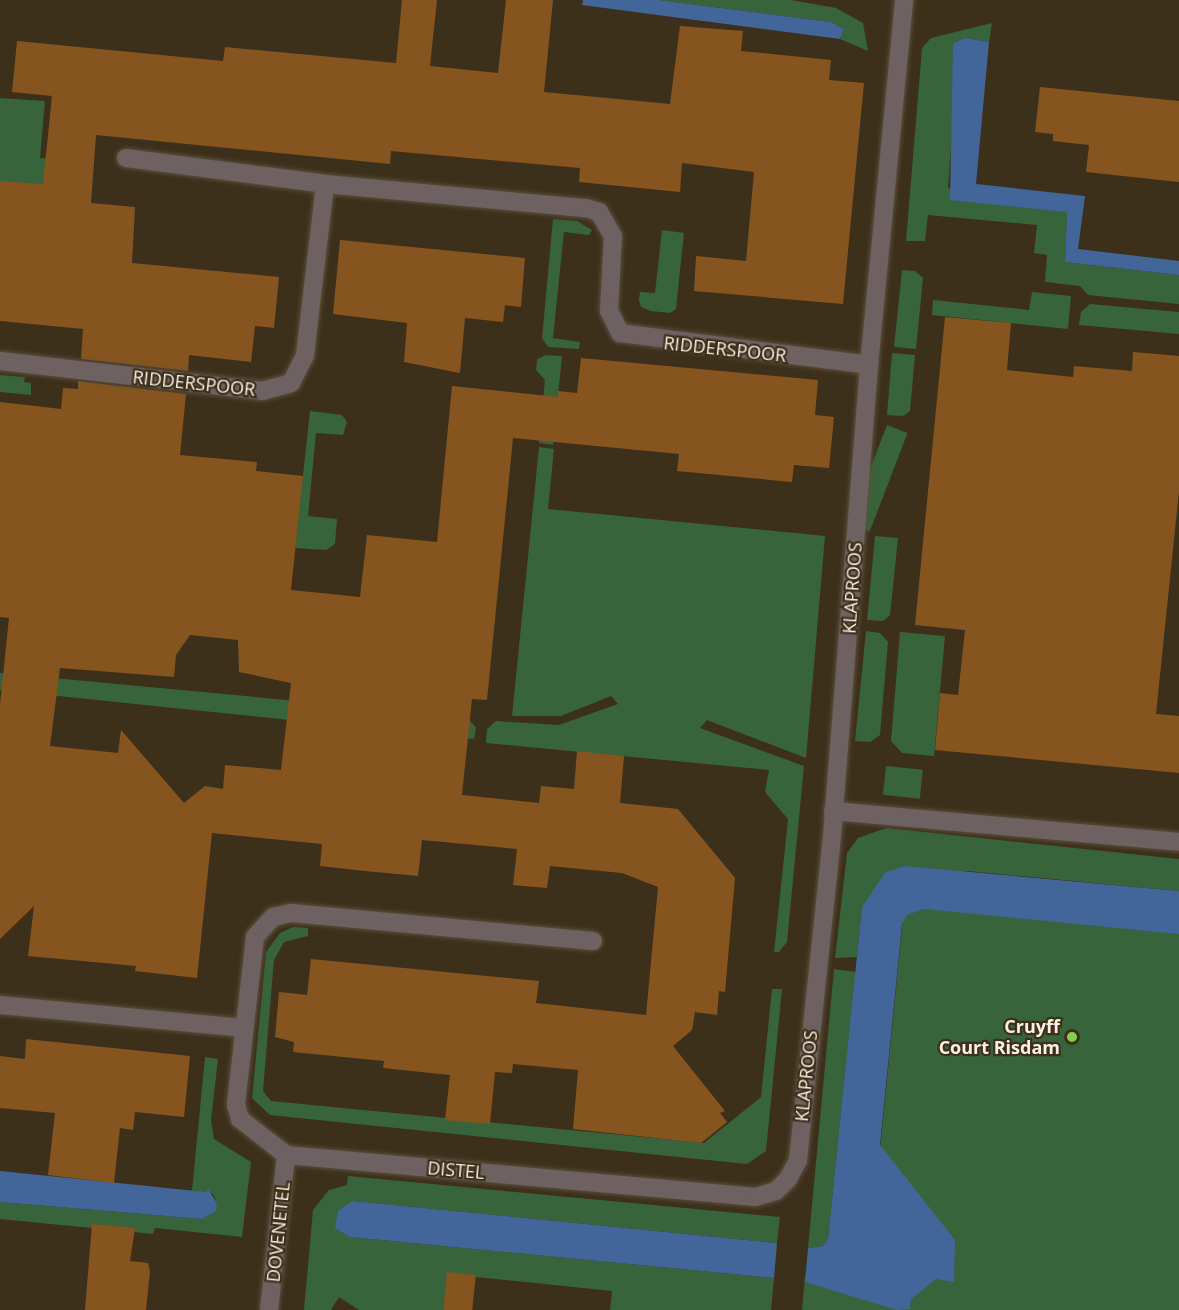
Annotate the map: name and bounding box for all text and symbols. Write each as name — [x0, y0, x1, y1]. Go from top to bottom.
street label: RIDDERSPOOR — [663, 332, 787, 366]
street label: RIDDERSPOOR — [132, 366, 256, 400]
street label: KLAPROOS — [838, 542, 866, 634]
place label: Cruyff Court Risdam — [939, 1016, 1060, 1058]
street label: KLAPROOS — [790, 1029, 822, 1123]
marker: Cruyff Court Risdam — [1065, 1030, 1079, 1044]
street label: DISTEL — [427, 1157, 485, 1183]
street label: DOVENETEL — [262, 1181, 294, 1283]

